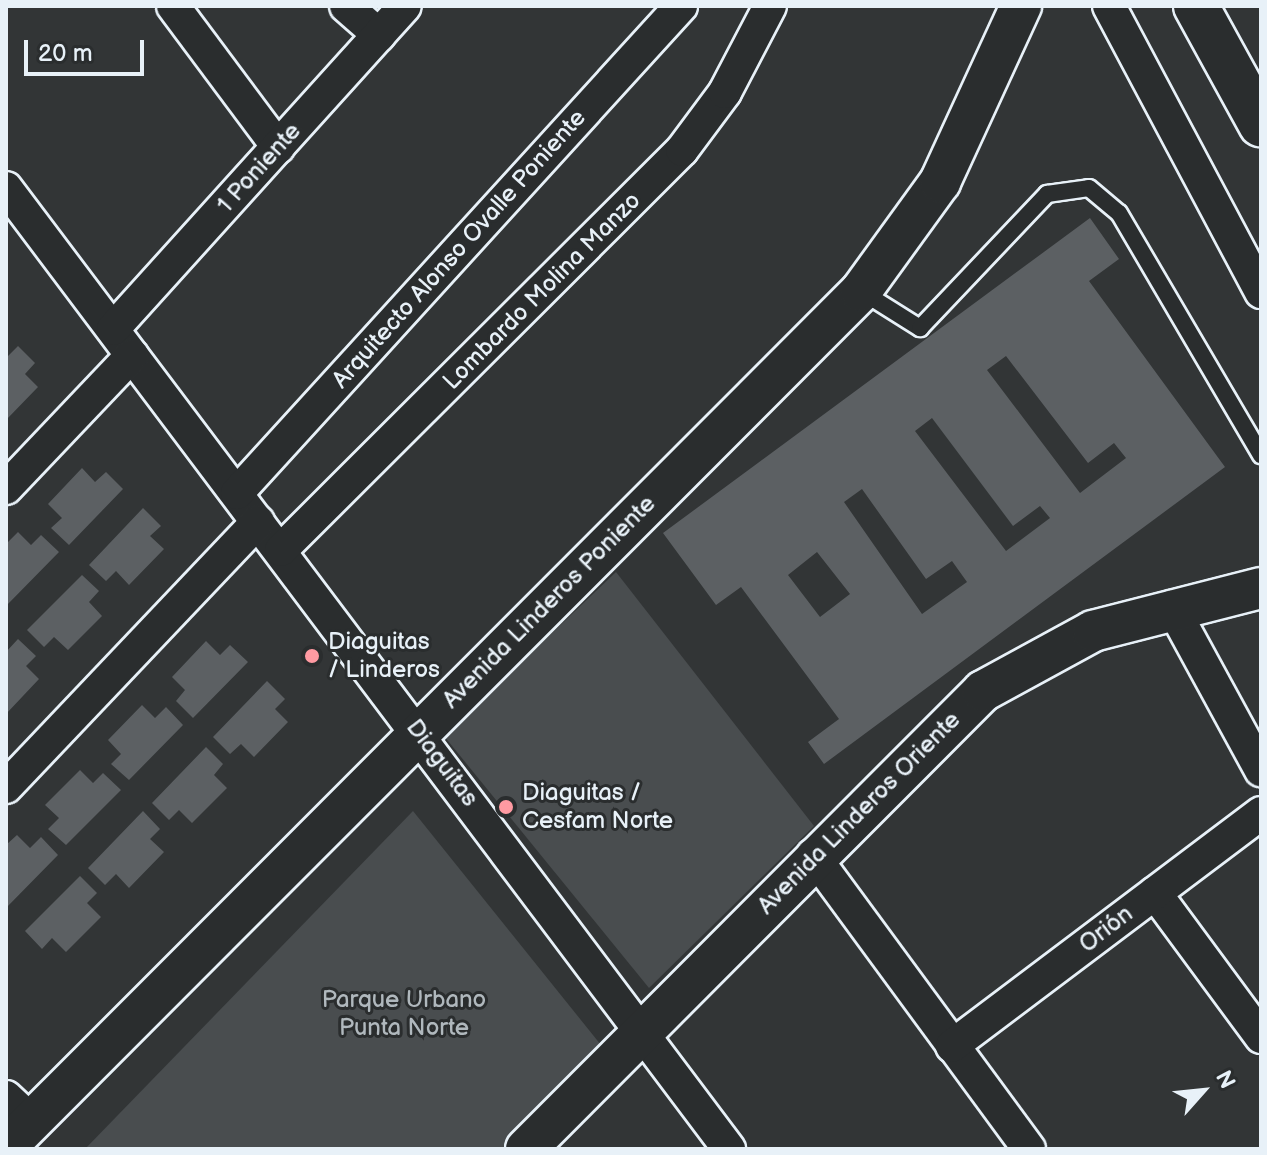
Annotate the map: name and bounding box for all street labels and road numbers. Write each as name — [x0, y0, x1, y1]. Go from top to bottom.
street label: Arquitecto Alonso Ovalle Poniente — [326, 104, 592, 394]
street label: 1 Poniente — [211, 117, 307, 219]
street label: Lombardo Molina Manzo — [437, 186, 647, 396]
street label: Avenida Linderos Poniente — [437, 490, 661, 714]
street label: Avenida Linderos Oriente — [752, 706, 966, 920]
street label: Diaguitas — [400, 714, 484, 812]
street label: Orión — [1073, 900, 1139, 958]

